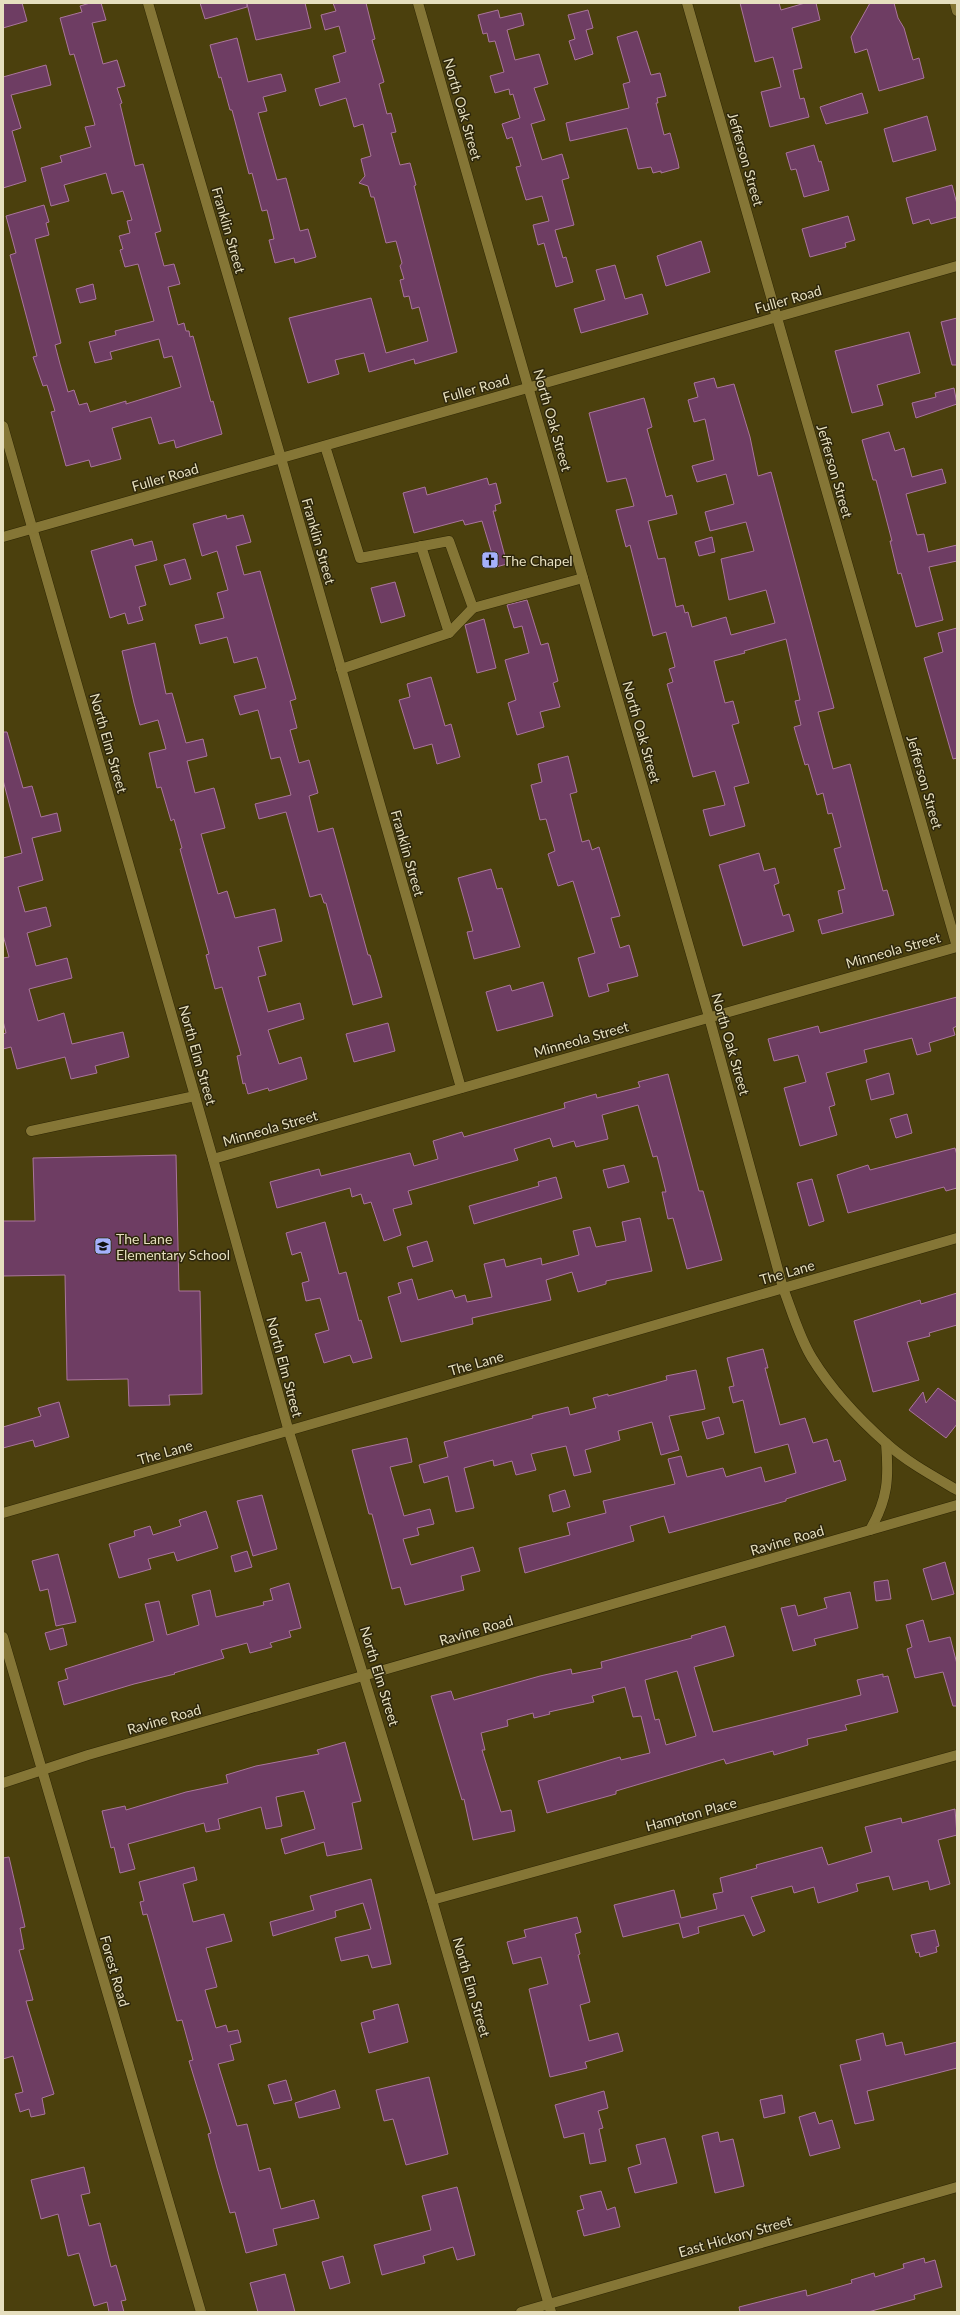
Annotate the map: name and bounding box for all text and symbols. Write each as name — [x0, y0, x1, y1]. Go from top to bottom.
street label: North Oak Street — [440, 56, 486, 162]
street label: Jefferson Street — [724, 110, 768, 208]
street label: Franklin Street — [209, 185, 249, 275]
street label: Fuller Road — [753, 281, 823, 317]
street label: North Oak Street — [530, 367, 576, 473]
street label: Fuller Road — [441, 370, 511, 406]
street label: Jefferson Street — [813, 422, 857, 520]
street label: Fuller Road — [130, 459, 200, 495]
street label: Franklin Street — [299, 496, 339, 586]
church icon: The Chapel — [480, 550, 500, 570]
place label: The Chapel — [503, 552, 573, 569]
street label: North Oak Street — [619, 679, 665, 785]
street label: North Elm Street — [87, 691, 131, 795]
street label: Jefferson Street — [903, 733, 947, 831]
street label: Franklin Street — [388, 808, 428, 898]
street label: Minneola Street — [844, 928, 942, 972]
street label: North Oak Street — [708, 991, 754, 1097]
street label: North Elm Street — [176, 1003, 220, 1107]
street label: Minneola Street — [532, 1017, 630, 1061]
street label: Minneola Street — [221, 1106, 319, 1150]
place label: The Lane Elementary School — [116, 1230, 230, 1263]
school or university icon: The Lane Elementary School — [93, 1236, 113, 1256]
street label: The Lane — [758, 1256, 816, 1288]
street label: North Elm Street — [263, 1315, 307, 1419]
street label: The Lane — [447, 1347, 505, 1379]
street label: The Lane — [136, 1436, 194, 1468]
street label: Ravine Road — [748, 1521, 826, 1559]
street label: Ravine Road — [437, 1611, 515, 1649]
street label: North Elm Street — [357, 1624, 403, 1728]
street label: Ravine Road — [125, 1700, 203, 1738]
street label: Hampton Place — [644, 1794, 738, 1834]
street label: Forest Road — [97, 1933, 133, 2009]
street label: North Elm Street — [450, 1935, 494, 2039]
street label: East Hickory Street — [676, 2212, 794, 2260]

